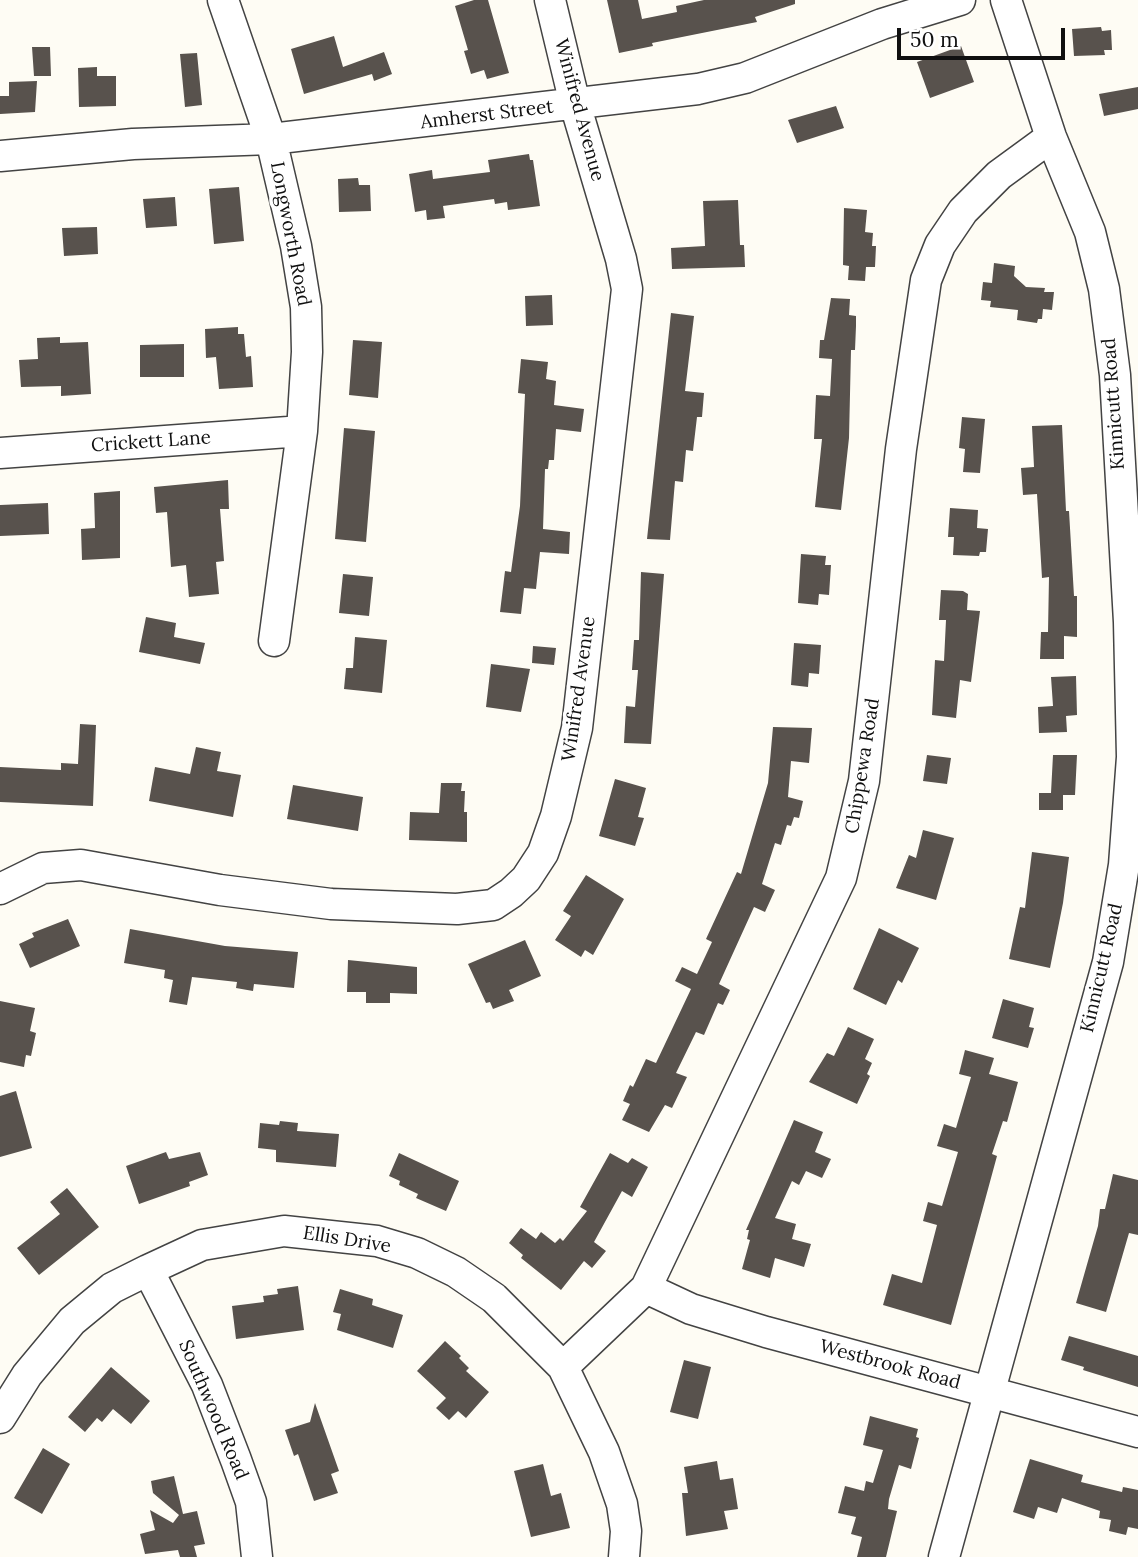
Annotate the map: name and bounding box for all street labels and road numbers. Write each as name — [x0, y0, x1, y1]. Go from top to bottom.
street label: Winifred Avenue — [549, 36, 609, 184]
street label: Amherst Street — [419, 96, 555, 134]
street label: Longworth Road — [265, 160, 315, 308]
street label: Kinnicutt Road — [1098, 337, 1130, 471]
street label: Crickett Lane — [90, 426, 212, 458]
street label: Winifred Avenue — [558, 615, 600, 763]
street label: Chippewa Road — [841, 697, 885, 835]
street label: Kinnicutt Road — [1076, 901, 1128, 1035]
street label: Ellis Drive — [301, 1222, 393, 1258]
street label: Westbrook Road — [817, 1335, 963, 1395]
street label: Southwood Road — [173, 1337, 253, 1483]

